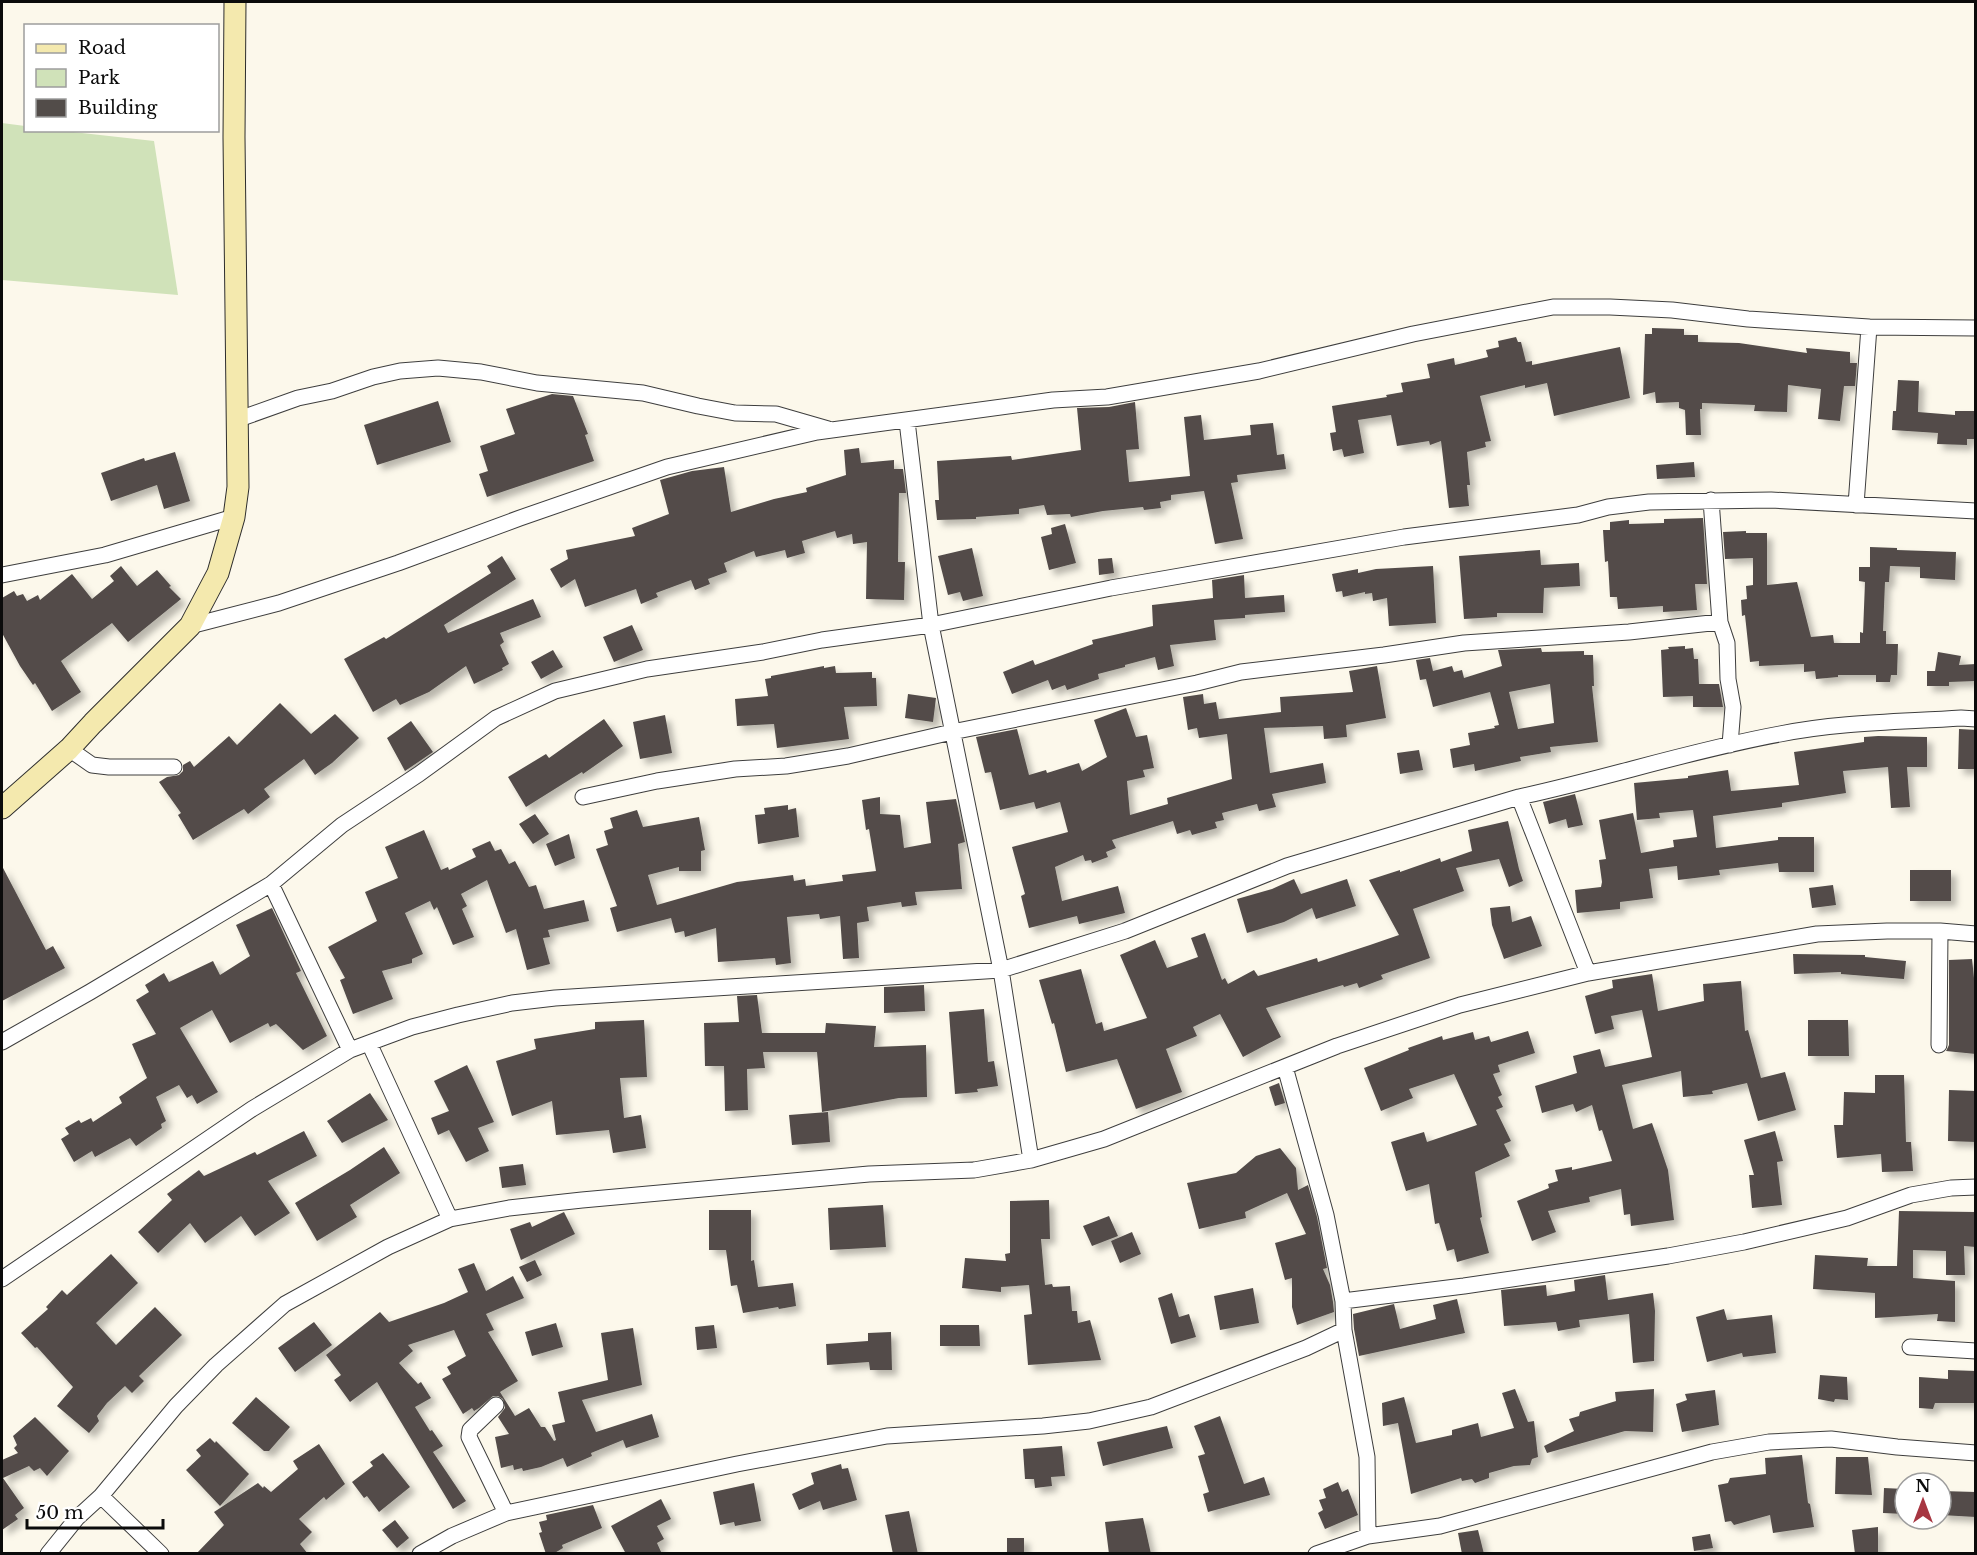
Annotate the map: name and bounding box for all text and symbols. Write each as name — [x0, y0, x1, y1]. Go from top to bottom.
legend — [24, 24, 219, 132]
text: Road — [78, 37, 126, 59]
text: Park — [78, 67, 120, 89]
text: Building — [78, 97, 157, 119]
north arrow — [1893, 1471, 1953, 1531]
text: N — [1915, 1476, 1931, 1496]
scale bar — [27, 1492, 164, 1530]
text: 50 m — [36, 1502, 84, 1524]

